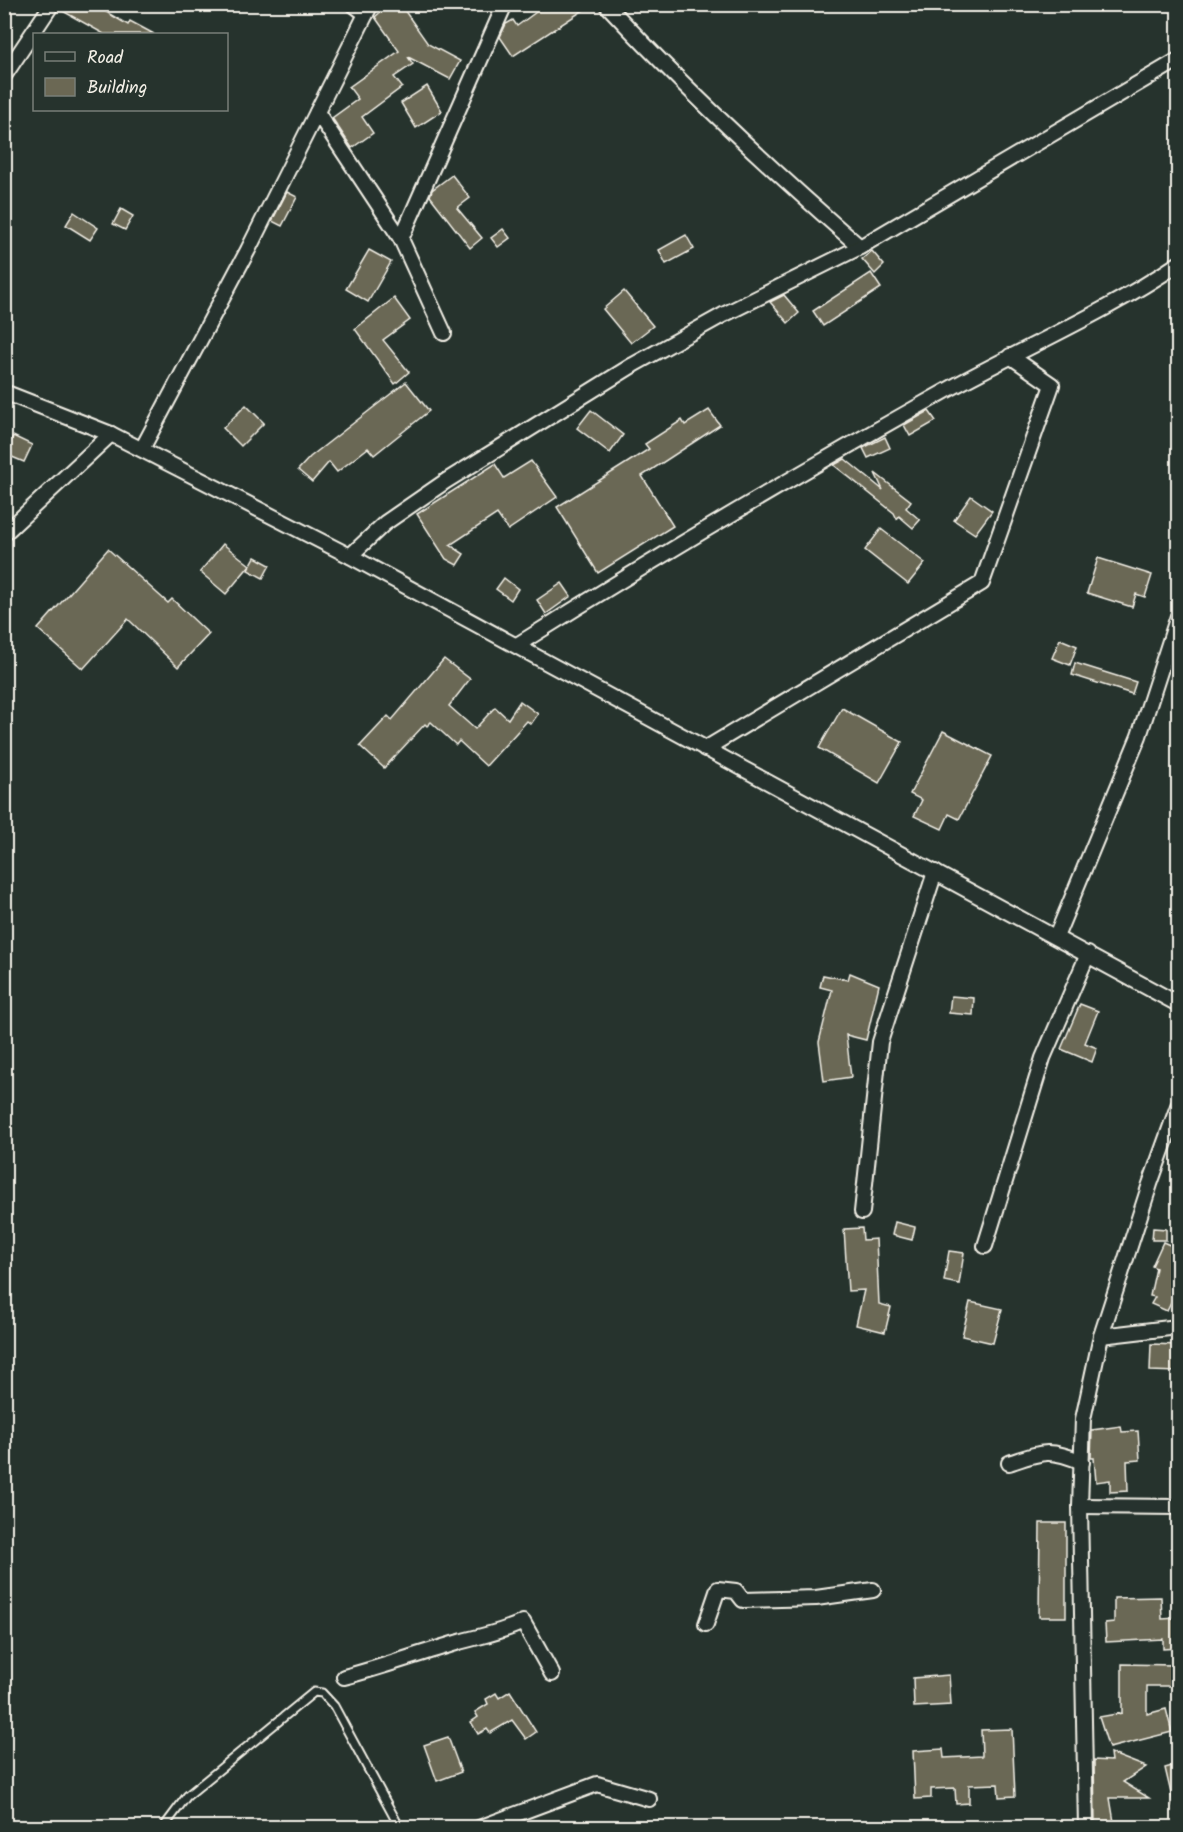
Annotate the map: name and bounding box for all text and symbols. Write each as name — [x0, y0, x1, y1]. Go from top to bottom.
legend — [33, 33, 228, 111]
text: Road — [87, 44, 124, 73]
text: Building — [87, 74, 147, 103]

